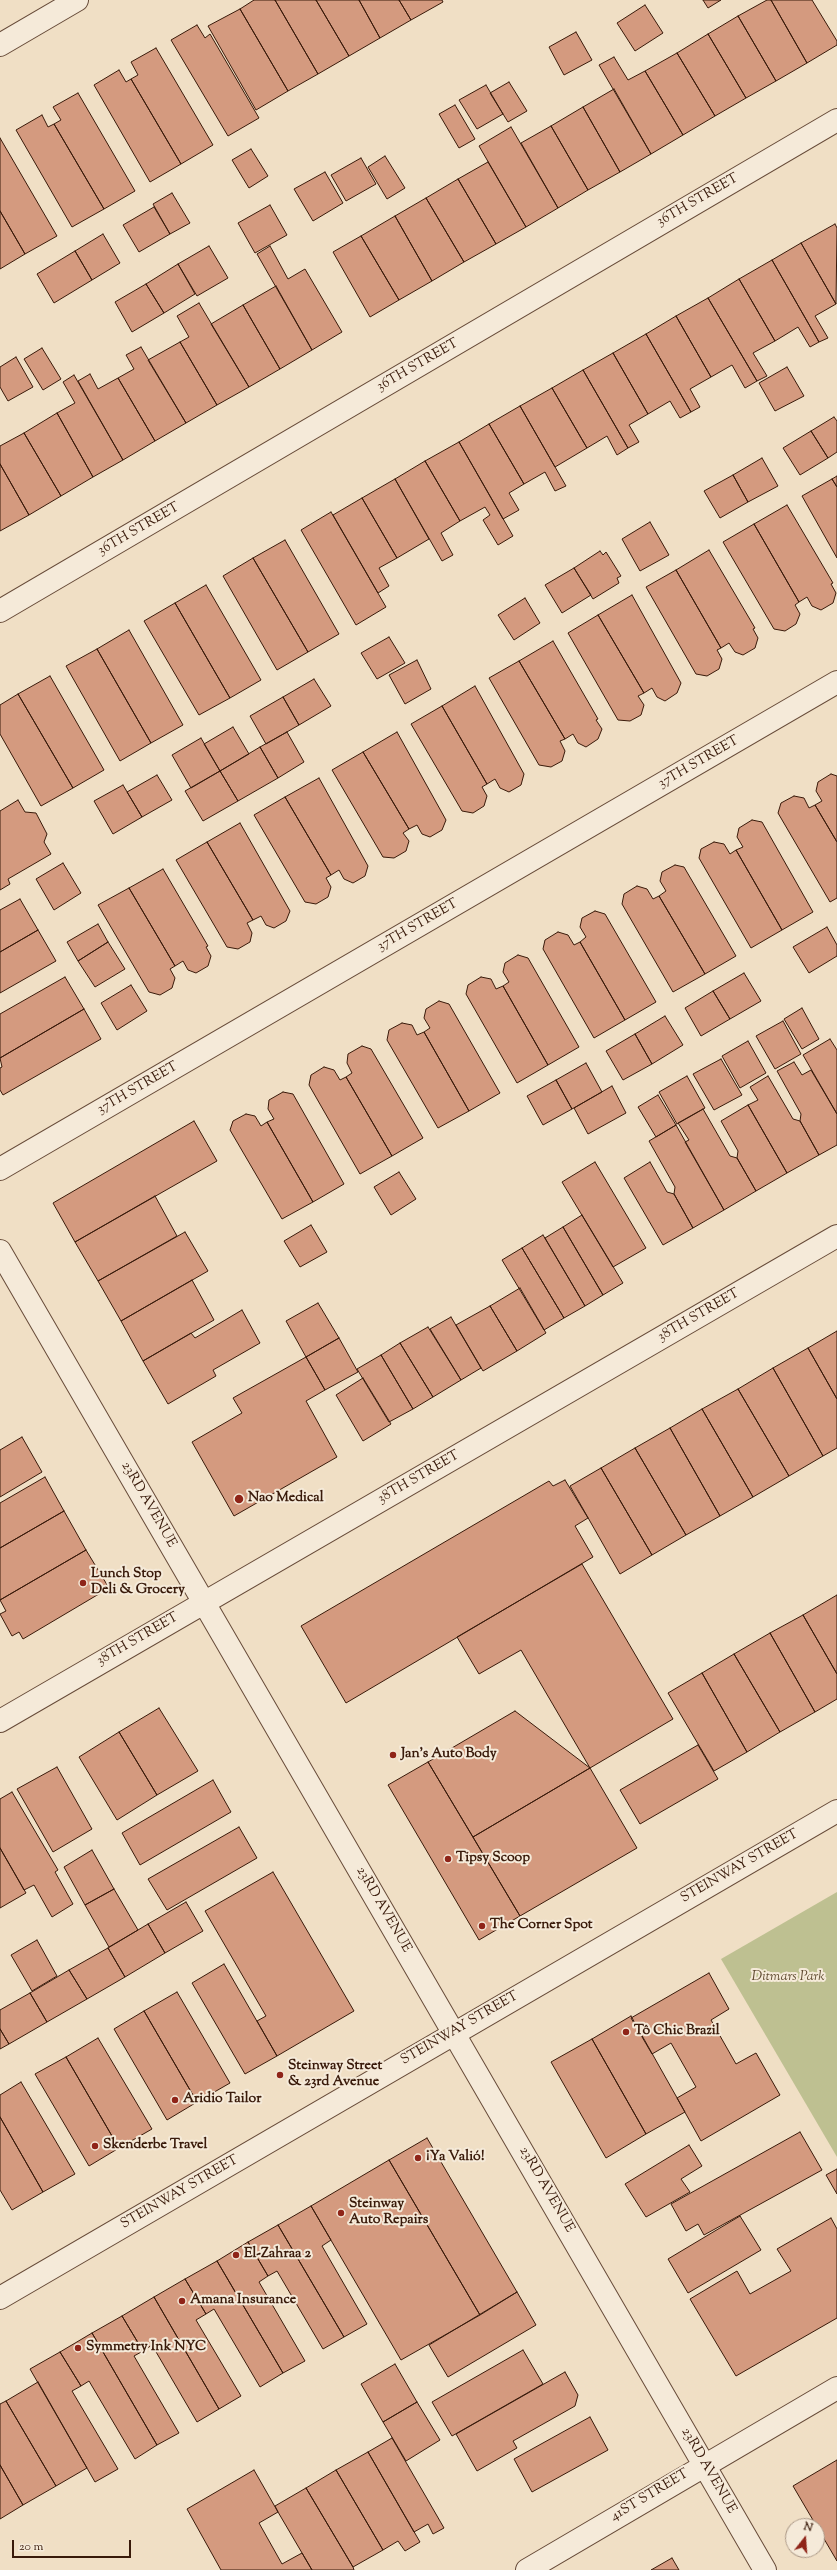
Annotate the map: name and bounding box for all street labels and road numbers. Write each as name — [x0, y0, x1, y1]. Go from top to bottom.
street label: 36TH STREET — [654, 171, 742, 231]
street label: 36TH STREET — [374, 336, 462, 396]
street label: 36TH STREET — [95, 500, 183, 560]
street label: 37TH STREET — [656, 733, 742, 793]
street label: 37TH STREET — [375, 896, 461, 956]
street label: 37TH STREET — [95, 1059, 181, 1119]
street label: 38TH STREET — [655, 1286, 743, 1346]
street label: 38TH STREET — [375, 1448, 463, 1508]
street label: 23RD AVENUE — [117, 1459, 179, 1551]
street label: 38TH STREET — [94, 1610, 182, 1670]
street label: STEINWAY STREET — [678, 1826, 802, 1908]
street label: 23RD AVENUE — [352, 1864, 414, 1956]
street label: STEINWAY STREET — [398, 1988, 522, 2070]
street label: 23RD AVENUE — [515, 2144, 577, 2236]
street label: STEINWAY STREET — [118, 2152, 242, 2234]
street label: 23RD AVENUE — [677, 2425, 739, 2517]
street label: 41ST STREET — [608, 2466, 692, 2526]

